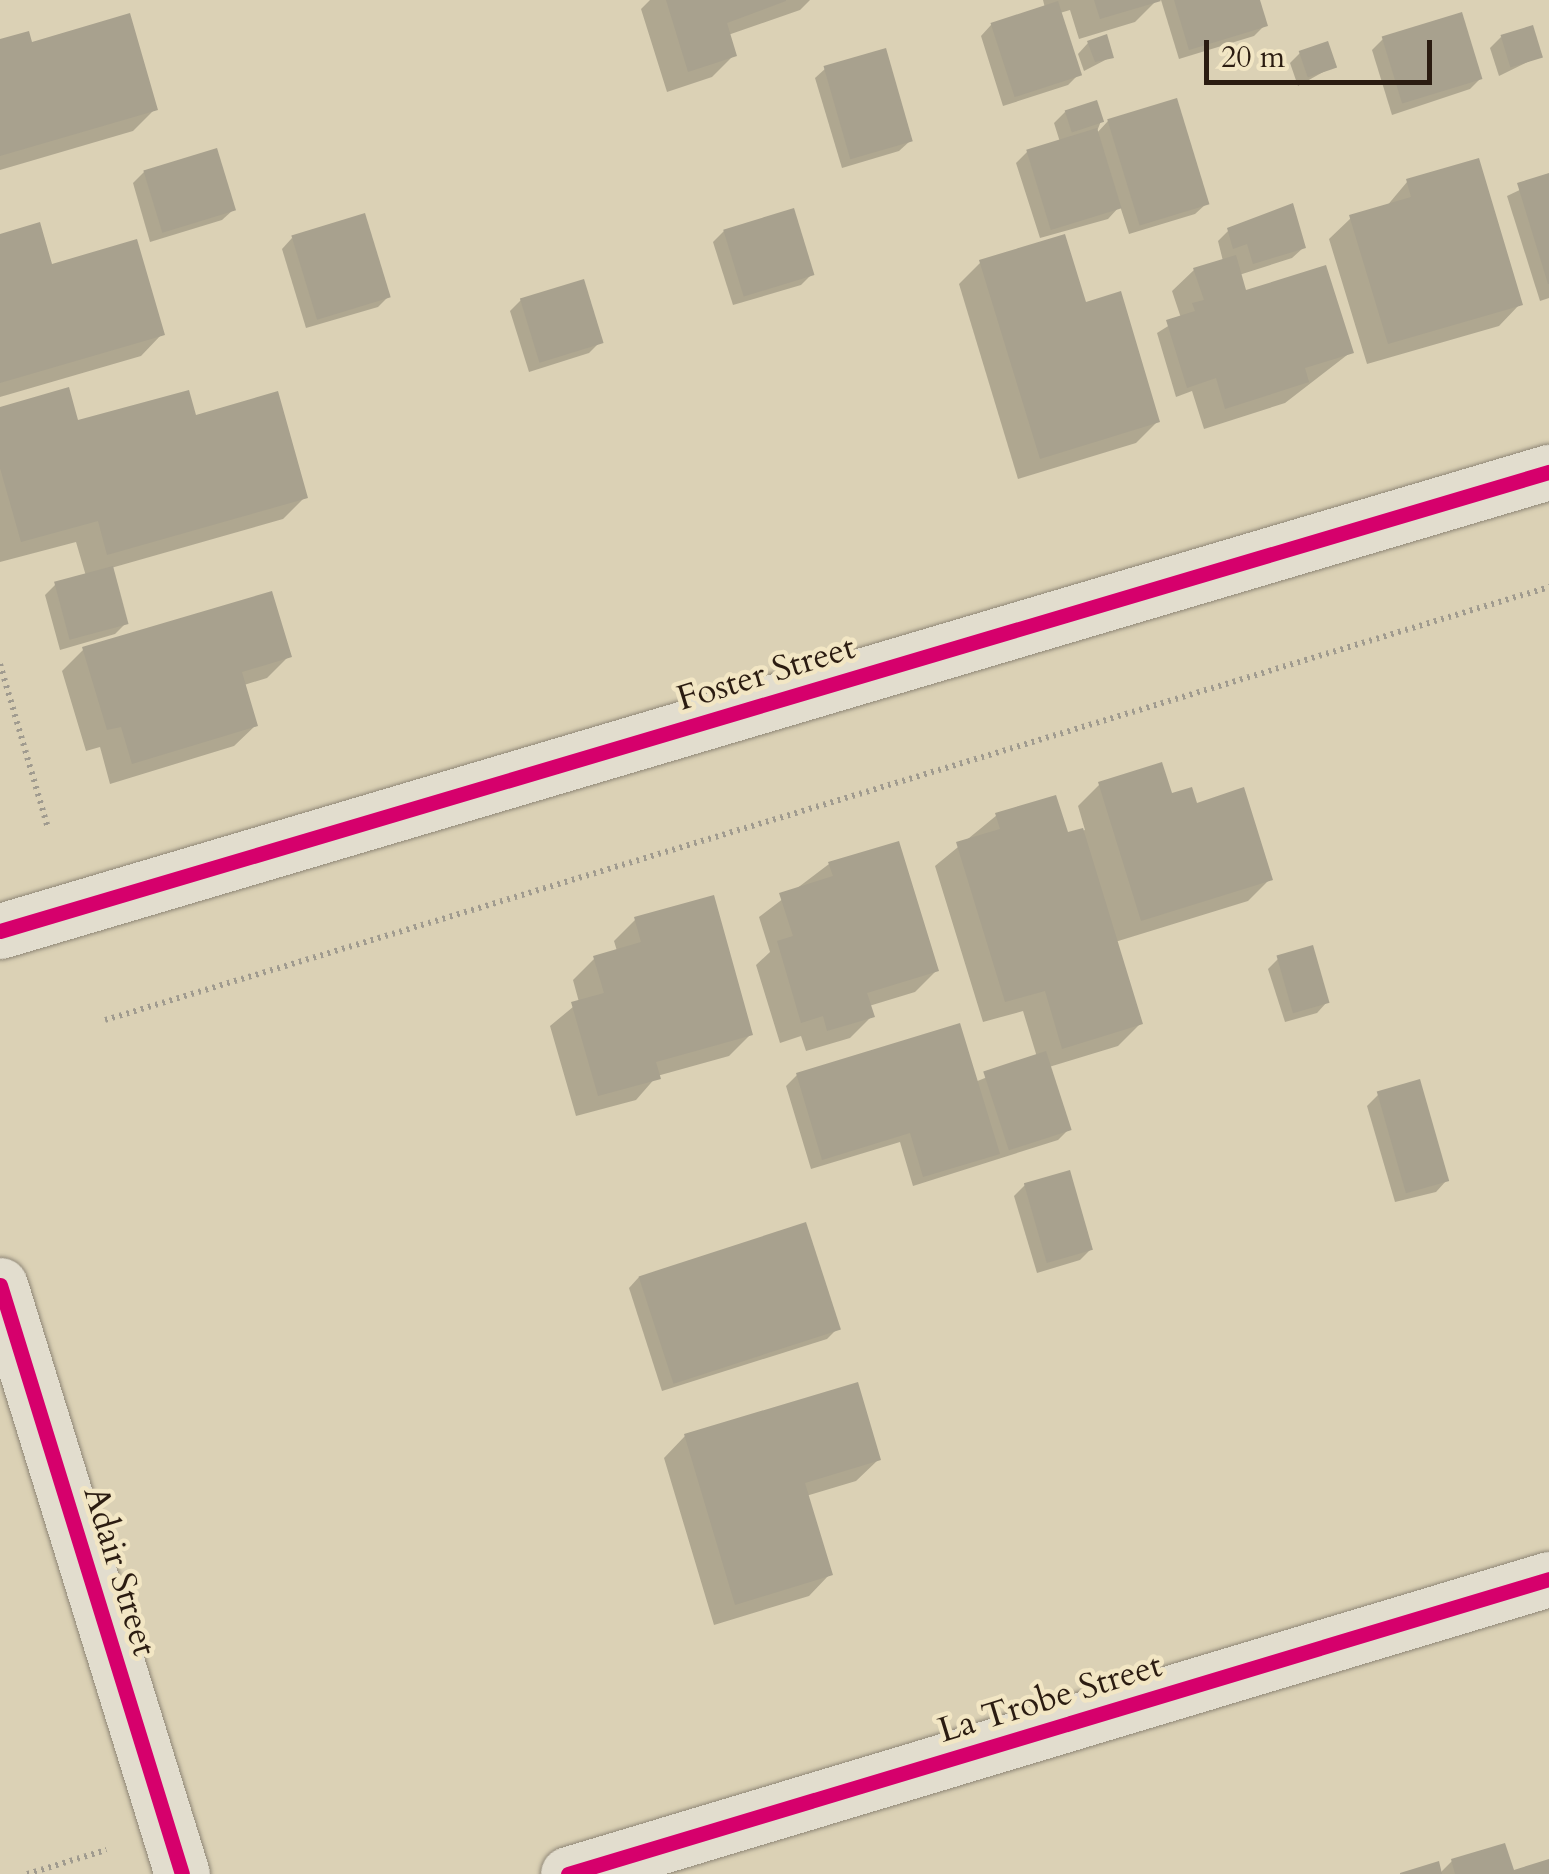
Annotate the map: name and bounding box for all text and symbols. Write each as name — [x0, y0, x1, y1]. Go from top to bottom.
scale bar — [1209, 20, 1436, 82]
text: 20 m — [1221, 37, 1285, 78]
street label: Foster Street — [672, 626, 860, 720]
street label: Adair Street — [74, 1481, 166, 1661]
street label: La Trobe Street — [933, 1644, 1167, 1752]

